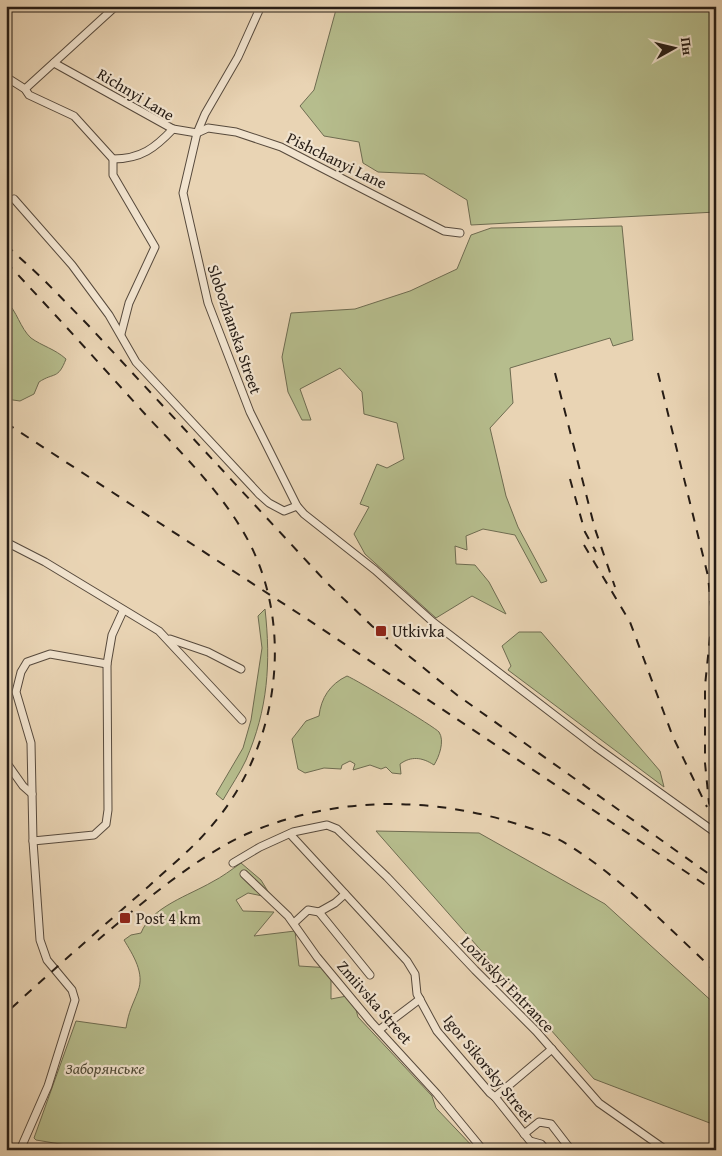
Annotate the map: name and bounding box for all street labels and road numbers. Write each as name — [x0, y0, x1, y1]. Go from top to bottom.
street label: Richnyi Lane — [93, 61, 179, 127]
street label: Pishchanyi Lane — [283, 125, 391, 195]
street label: Slobozhanska Street — [202, 261, 269, 397]
street label: Lozivskyi Entrance — [456, 930, 560, 1038]
street label: Zmiivska Street — [332, 955, 419, 1050]
street label: Igor Sikorsky Street — [438, 1009, 540, 1127]

